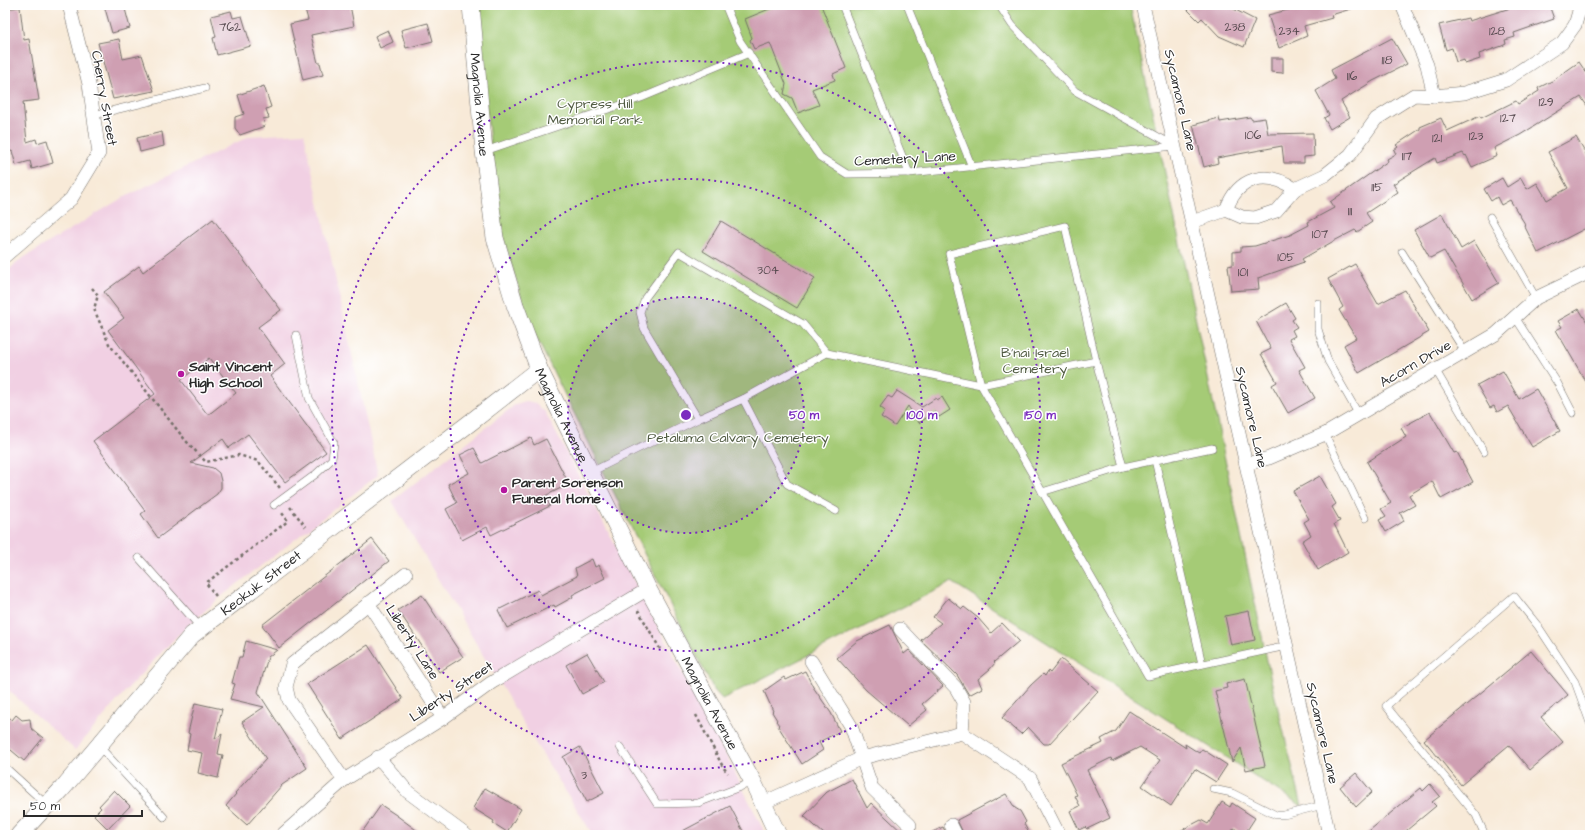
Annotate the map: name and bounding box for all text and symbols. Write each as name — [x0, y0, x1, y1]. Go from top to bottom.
house number: 762 — [219, 19, 241, 36]
house number: 238 — [1225, 19, 1246, 36]
house number: 234 — [1278, 23, 1300, 40]
house number: 128 — [1489, 23, 1505, 40]
street label: Sycamore Lane — [1159, 47, 1202, 153]
street label: Cherry Street — [86, 49, 122, 148]
street label: Magnolia Avenue — [464, 52, 494, 158]
house number: 118 — [1382, 52, 1393, 69]
house number: 116 — [1347, 68, 1358, 85]
park label: Cypress Hill Memorial Park — [547, 94, 643, 130]
house number: 129 — [1538, 94, 1554, 111]
house number: 127 — [1500, 110, 1517, 127]
house number: 106 — [1245, 127, 1262, 144]
house number: 123 — [1469, 128, 1483, 145]
house number: 121 — [1432, 130, 1442, 147]
street label: Cemetery Lane — [854, 146, 957, 172]
house number: 117 — [1402, 148, 1413, 165]
house number: 115 — [1371, 179, 1383, 196]
house number: 111 — [1348, 203, 1353, 220]
house number: 107 — [1312, 226, 1329, 243]
house number: 105 — [1277, 249, 1295, 266]
house number: 304 — [757, 262, 779, 279]
house number: 101 — [1238, 264, 1249, 281]
street label: Acorn Drive — [1376, 335, 1455, 392]
park label: B'nai Israel Cemetery — [1001, 343, 1069, 379]
place label: Saint Vincent High School — [188, 357, 273, 394]
street label: Sycamore Lane — [1230, 364, 1273, 470]
street label: Magnolia Avenue — [529, 365, 593, 467]
marker: Saint Vincent High School — [176, 369, 186, 379]
text: 50 m — [789, 407, 820, 424]
text: 100 m — [907, 407, 938, 424]
text: 150 m — [1024, 407, 1057, 424]
centre of rings — [679, 408, 693, 422]
park label: Petaluma Calvary Cemetery — [647, 428, 829, 448]
place label: Parent Sorenson Funeral Home — [512, 473, 623, 509]
marker: Parent Sorenson Funeral Home — [499, 485, 509, 495]
street label: Keokuk Street — [217, 546, 306, 621]
street label: Liberty Lane — [381, 601, 444, 684]
street label: Magnolia Avenue — [676, 653, 743, 754]
street label: Liberty Street — [406, 656, 498, 727]
street label: Sycamore Lane — [1301, 680, 1344, 786]
house number: 3 — [581, 767, 587, 784]
scale bar — [24, 792, 142, 818]
text: 50 m — [30, 798, 61, 815]

